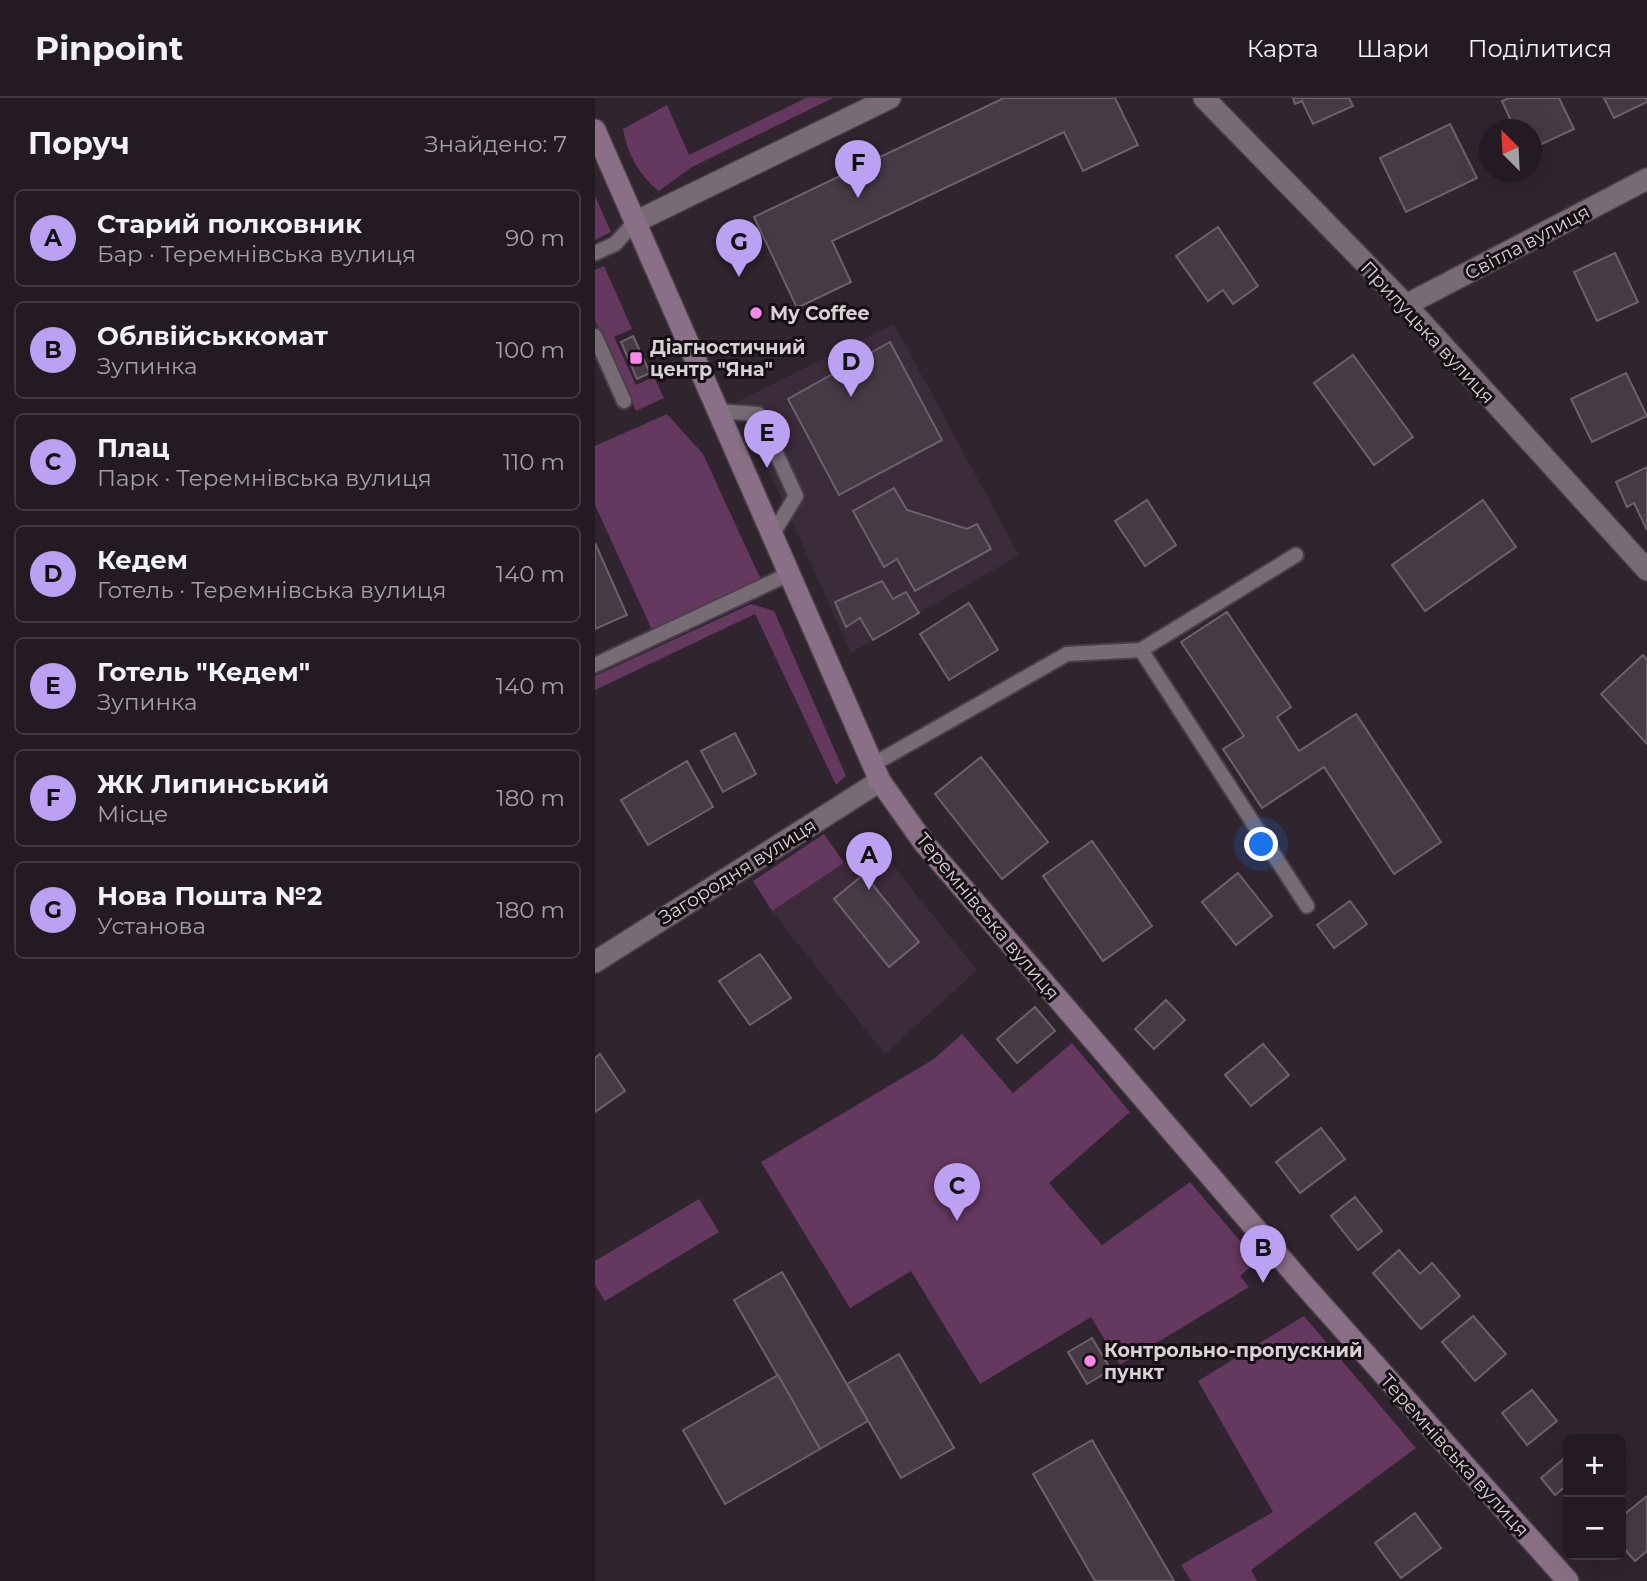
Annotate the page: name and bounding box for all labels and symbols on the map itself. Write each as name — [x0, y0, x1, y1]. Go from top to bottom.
north arrow — [1479, 119, 1542, 182]
pin: F — [835, 140, 881, 198]
street label: Світла вулиця — [1461, 200, 1594, 285]
pin: G — [716, 219, 762, 277]
street label: Прилуцька вулиця — [1356, 256, 1500, 408]
place label: My Coffee — [770, 302, 869, 325]
marker: My Coffee — [748, 305, 764, 321]
place label: Діагностичний центр "Яна" — [650, 336, 806, 381]
pin: D — [828, 339, 874, 397]
marker: Діагностичний центр "Яна" — [628, 350, 644, 366]
pin: E — [744, 410, 790, 468]
street label: Загородня вулиця — [654, 814, 820, 929]
your location — [1244, 827, 1278, 861]
street label: Теремнівська вулиця — [911, 828, 1064, 1004]
pin: A — [846, 832, 892, 890]
pin: C — [934, 1163, 980, 1221]
pin: B — [1240, 1225, 1286, 1283]
place label: Контрольно-пропускний пункт — [1104, 1339, 1363, 1384]
marker: Контрольно-пропускний пункт — [1082, 1353, 1098, 1369]
street label: Теремнівська вулиця — [1376, 1369, 1534, 1541]

